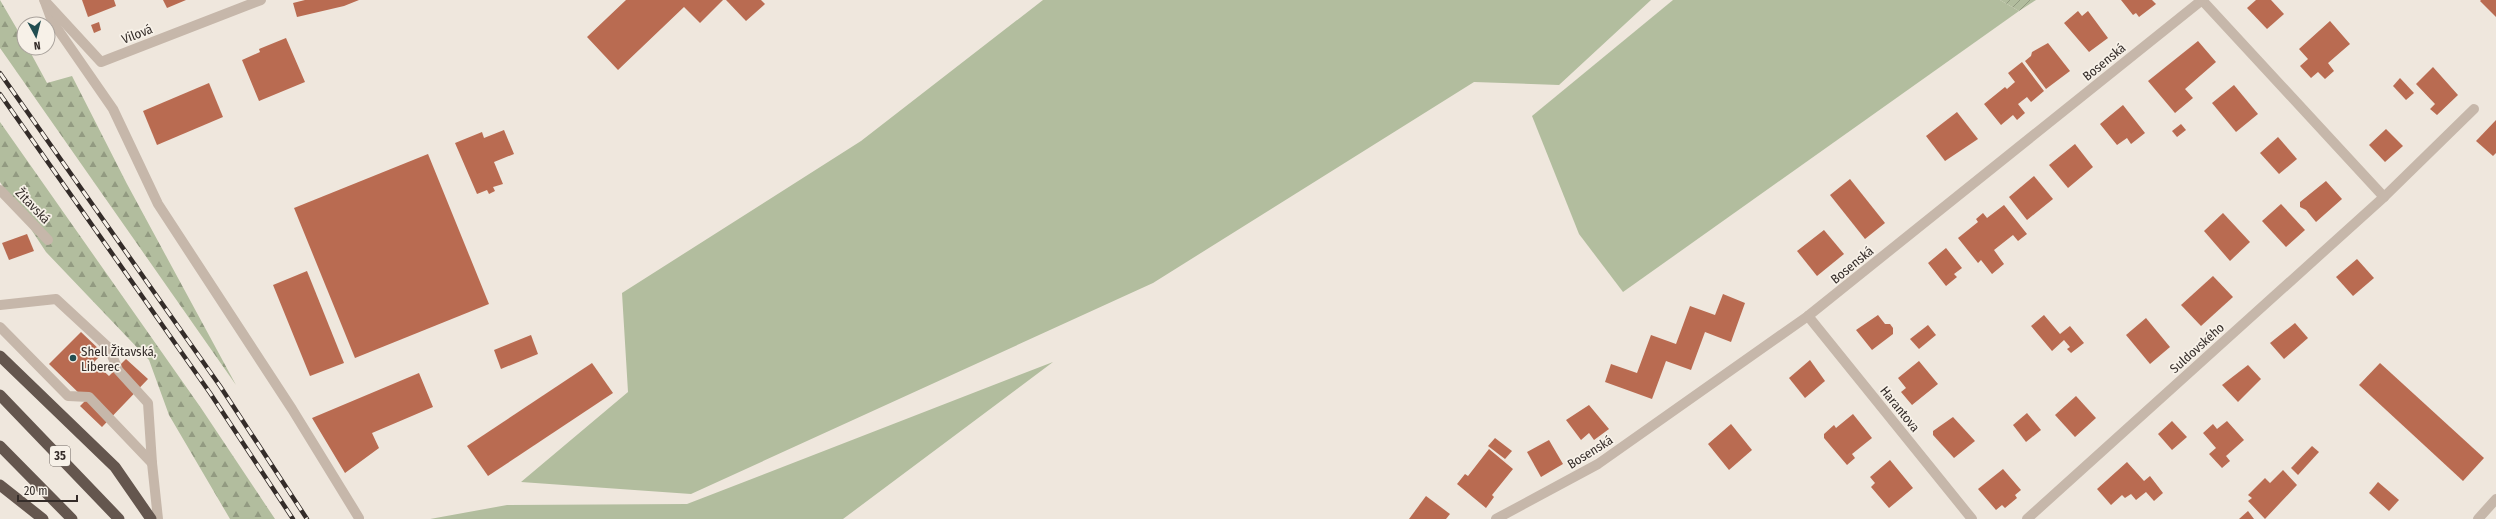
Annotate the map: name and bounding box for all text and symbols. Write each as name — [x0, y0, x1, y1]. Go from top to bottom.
north arrow — [16, 16, 56, 56]
street label: Vilová — [119, 21, 155, 47]
text: N — [33, 39, 41, 52]
street label: Bosenská — [2080, 40, 2128, 84]
street label: Žitavská — [13, 185, 53, 227]
street label: Bosenská — [1828, 243, 1876, 287]
street label: Suldovského — [2167, 320, 2227, 376]
place label: Shell Žitavská, Liberec — [81, 344, 157, 374]
marker: Shell Žitavská, Liberec — [68, 353, 78, 363]
street label: Harantova — [1877, 383, 1923, 435]
street label: Bosenská — [1565, 432, 1615, 472]
road number: 35 — [50, 446, 70, 466]
scale bar — [18, 477, 77, 503]
text: 20 m — [24, 484, 48, 498]

